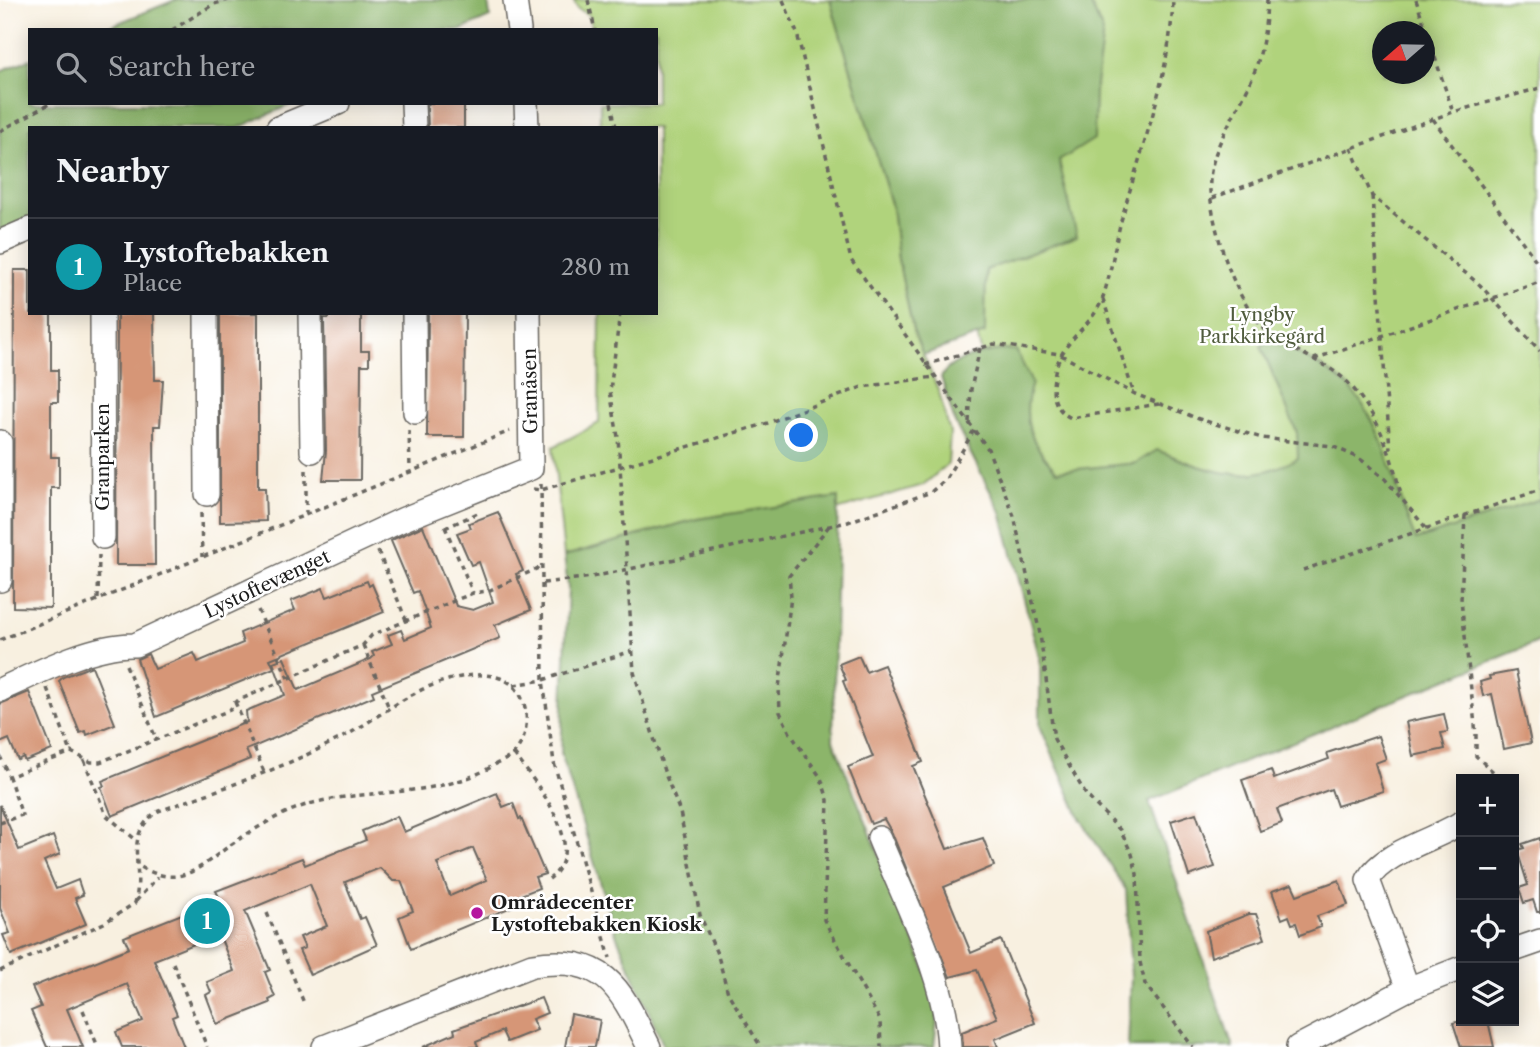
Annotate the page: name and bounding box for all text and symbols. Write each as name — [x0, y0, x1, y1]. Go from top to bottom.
north arrow — [1372, 21, 1435, 84]
search box — [28, 28, 658, 105]
icon: search — [52, 48, 90, 86]
text: Search here — [108, 51, 255, 83]
text: Nearby — [56, 153, 169, 190]
text: Lystoftebakken — [123, 237, 329, 269]
text: 1 — [74, 253, 84, 281]
text: 280 m — [561, 253, 630, 281]
text: Place — [123, 269, 182, 297]
park label: Lyngby Parkkirkegård — [1199, 303, 1326, 348]
street label: Granåsen — [518, 348, 542, 434]
street label: Granparken — [91, 403, 114, 511]
your location — [784, 418, 818, 452]
street label: Lystoftevænget — [200, 545, 334, 623]
map controls — [1456, 774, 1519, 1026]
button: + — [1456, 774, 1519, 837]
button: − — [1456, 837, 1519, 900]
place label: Områdecenter Lystoftebakken Kiosk — [491, 891, 702, 936]
pin: 1 — [184, 895, 230, 947]
button: locate — [1456, 900, 1519, 963]
marker: Områdecenter Lystoftebakken Kiosk — [469, 905, 485, 921]
button: layers — [1456, 963, 1519, 1026]

